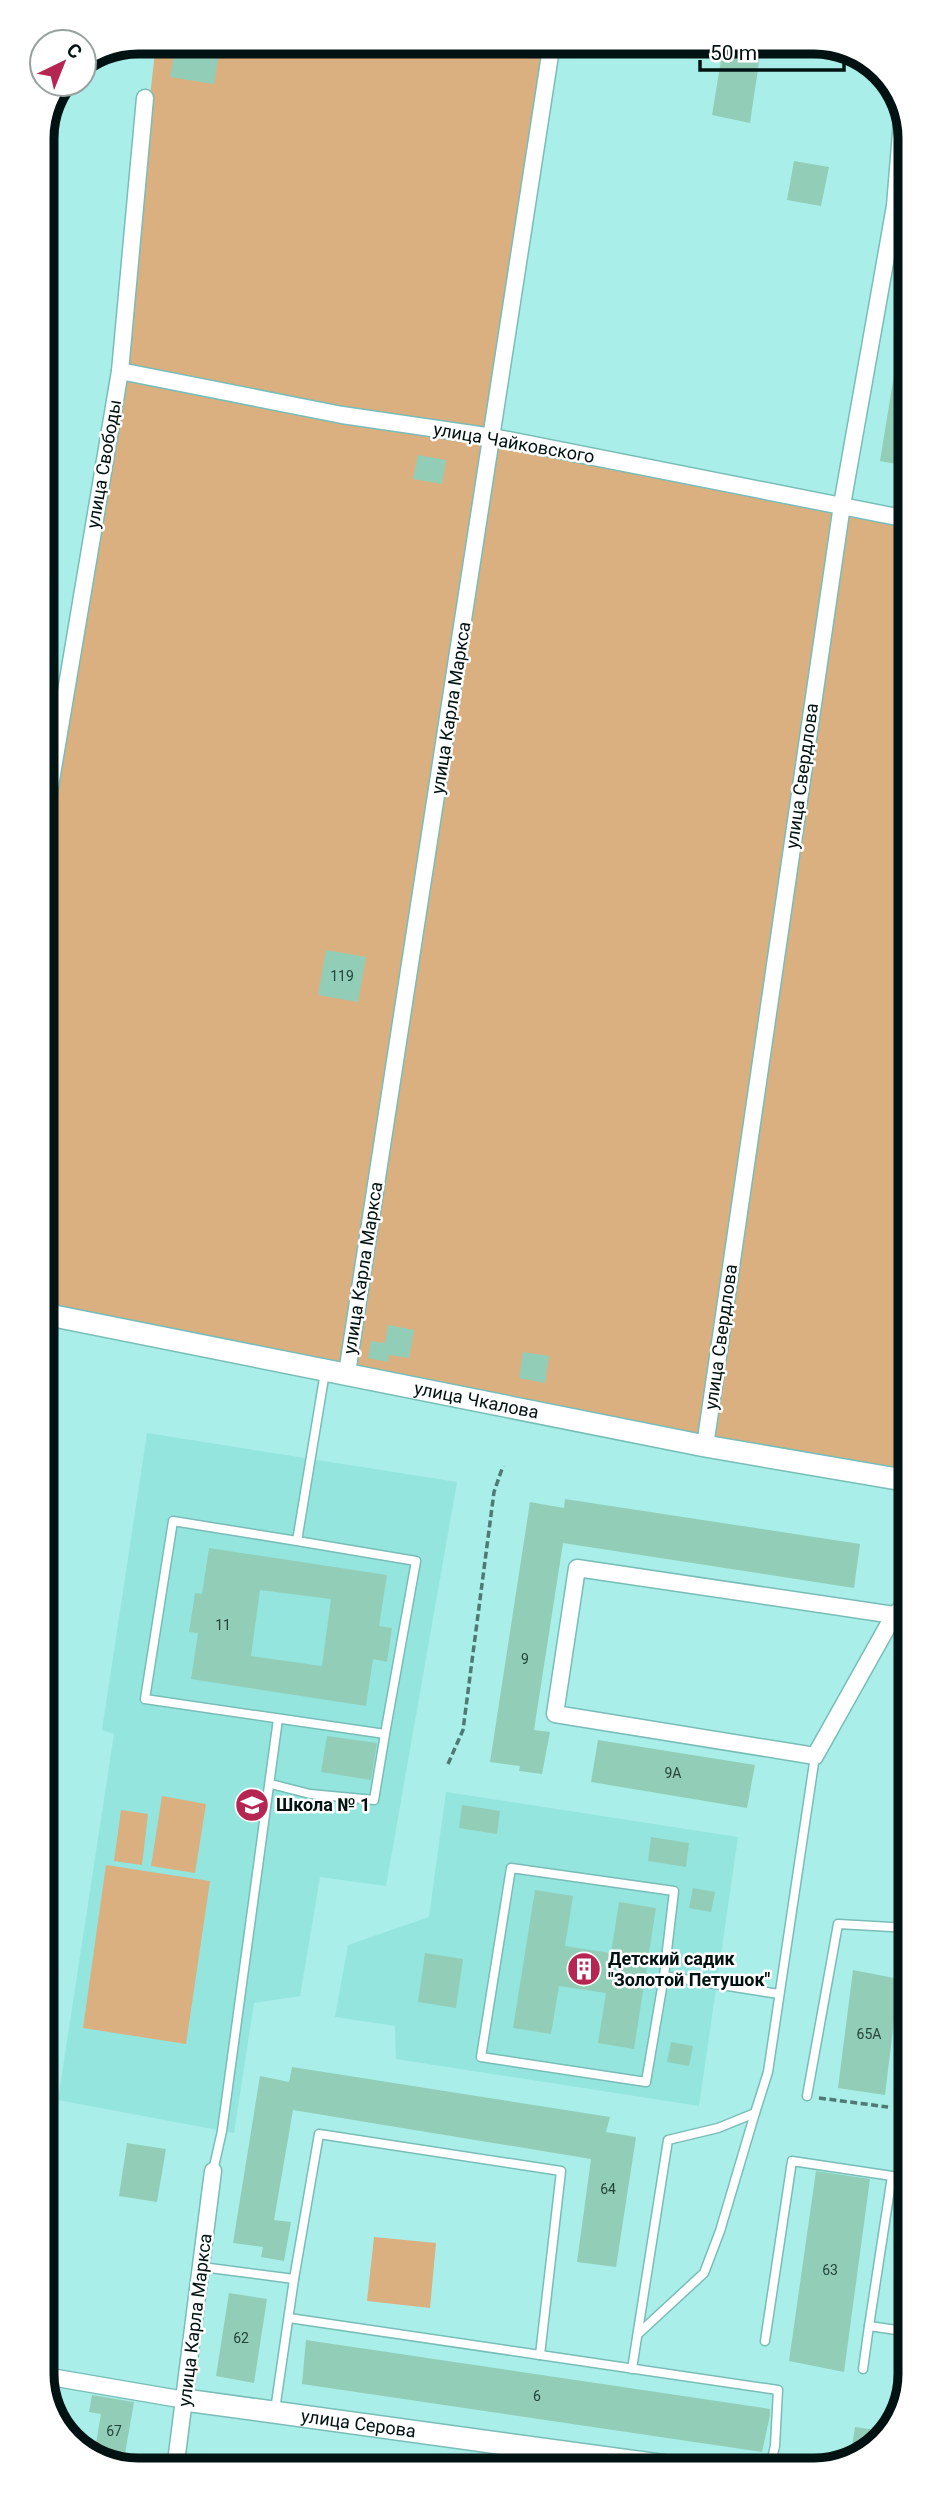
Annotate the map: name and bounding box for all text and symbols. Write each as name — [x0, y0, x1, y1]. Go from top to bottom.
north arrow — [28, 28, 98, 98]
scale bar — [700, 28, 844, 72]
text: С — [62, 38, 87, 64]
text: 50 m — [710, 41, 757, 65]
street label: улица Свободы — [82, 398, 125, 530]
street label: улица Чайковского — [432, 418, 596, 467]
street label: улица Карла Маркса — [427, 620, 475, 796]
street label: улица Свердлова — [781, 702, 822, 850]
house number: 119 — [330, 968, 354, 984]
street label: улица Карла Маркса — [339, 1180, 387, 1356]
street label: улица Свердлова — [700, 1263, 741, 1411]
street label: улица Чкалова — [412, 1377, 541, 1423]
house number: 11 — [215, 1617, 231, 1633]
house number: 9 — [521, 1651, 529, 1667]
house number: 9А — [664, 1765, 682, 1781]
school or university icon: Школа № 1 — [233, 1786, 271, 1824]
place label: Школа № 1 — [276, 1794, 370, 1815]
place label: Детский садик "Золотой Петушок" — [608, 1948, 771, 1990]
building icon: Детский садик "Золотой Петушок" — [565, 1950, 603, 1988]
house number: 65А — [857, 2026, 881, 2042]
house number: 64 — [600, 2181, 616, 2197]
street label: улица Карла Маркса — [173, 2232, 216, 2408]
house number: 63 — [822, 2262, 838, 2278]
house number: 62 — [233, 2330, 249, 2346]
house number: 6 — [533, 2388, 541, 2404]
street label: улица Серова — [300, 2405, 417, 2442]
house number: 67 — [106, 2423, 122, 2439]

